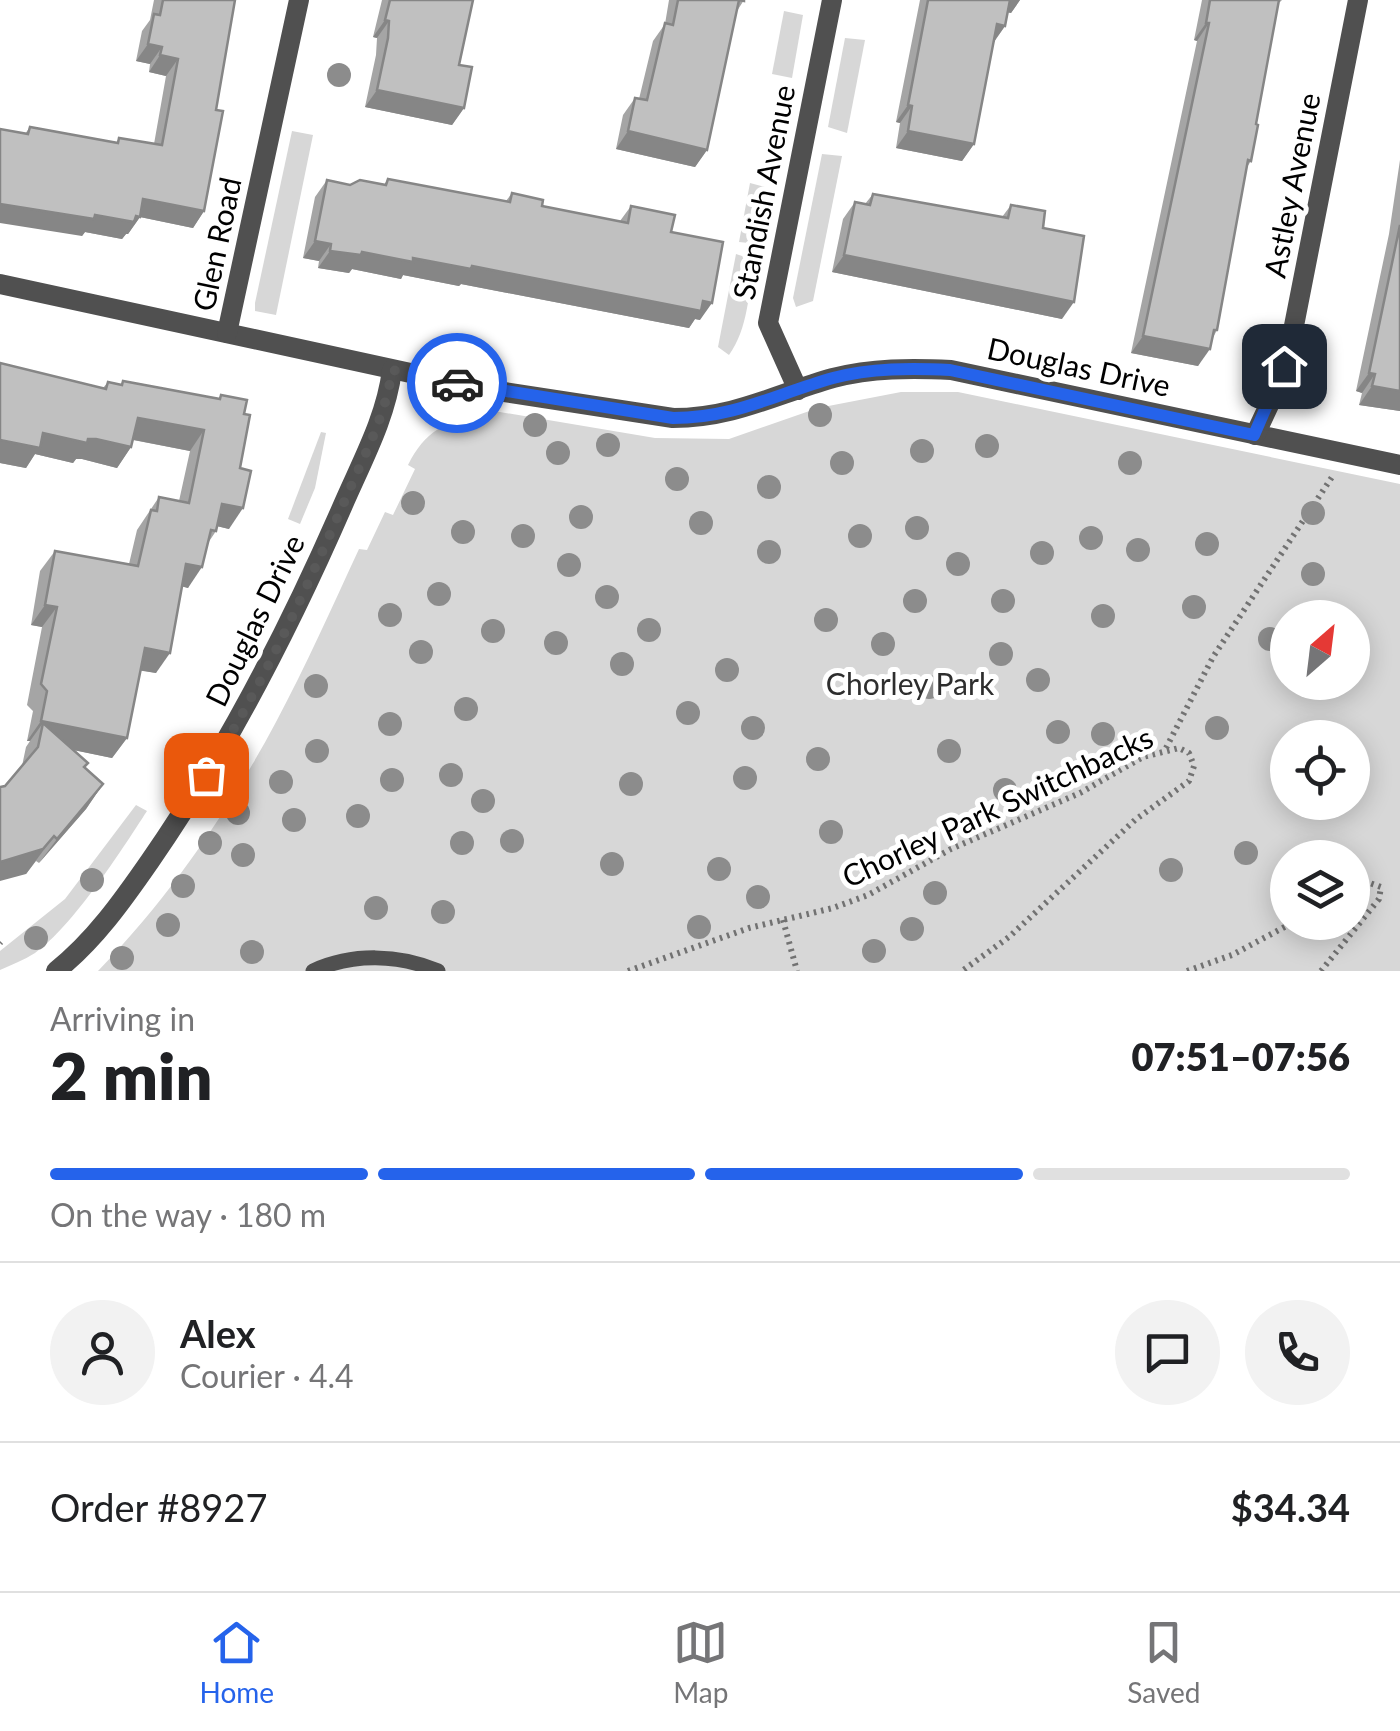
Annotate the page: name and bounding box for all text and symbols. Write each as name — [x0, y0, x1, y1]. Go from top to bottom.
street label: Standish Avenue — [725, 82, 801, 302]
street label: Astley Avenue — [1255, 90, 1327, 280]
street label: Glen Road — [184, 174, 248, 314]
pin — [1242, 324, 1327, 409]
street label: Douglas Drive — [984, 329, 1174, 403]
courier — [407, 333, 507, 433]
icon: home — [1257, 339, 1312, 394]
icon: car — [430, 356, 485, 411]
street label: Douglas Drive — [197, 528, 311, 712]
north arrow — [1270, 600, 1370, 700]
map controls — [1270, 600, 1370, 940]
park label: Chorley Park — [826, 665, 995, 701]
street label: Chorley Park Switchbacks — [836, 718, 1158, 894]
button: locate — [1270, 720, 1370, 820]
pin — [164, 733, 249, 818]
icon: bag — [179, 748, 234, 803]
button: layers — [1270, 840, 1370, 940]
text: Arriving in — [50, 999, 195, 1038]
text: 07:51–07:56 — [1131, 1033, 1350, 1079]
text: 2 min — [50, 1036, 212, 1114]
text: On the way · 180 m — [50, 1195, 326, 1234]
button: person — [50, 1300, 155, 1405]
button: chat — [1115, 1300, 1220, 1405]
button: phone — [1245, 1300, 1350, 1405]
text: Alex — [180, 1310, 256, 1356]
text: Courier · 4.4 — [180, 1356, 354, 1395]
text: Order #8927 — [50, 1484, 267, 1530]
text: $34.34 — [1231, 1484, 1350, 1530]
tab: Home — [200, 1615, 274, 1709]
tab: Map — [673, 1615, 728, 1709]
tab: Saved — [1127, 1615, 1200, 1709]

